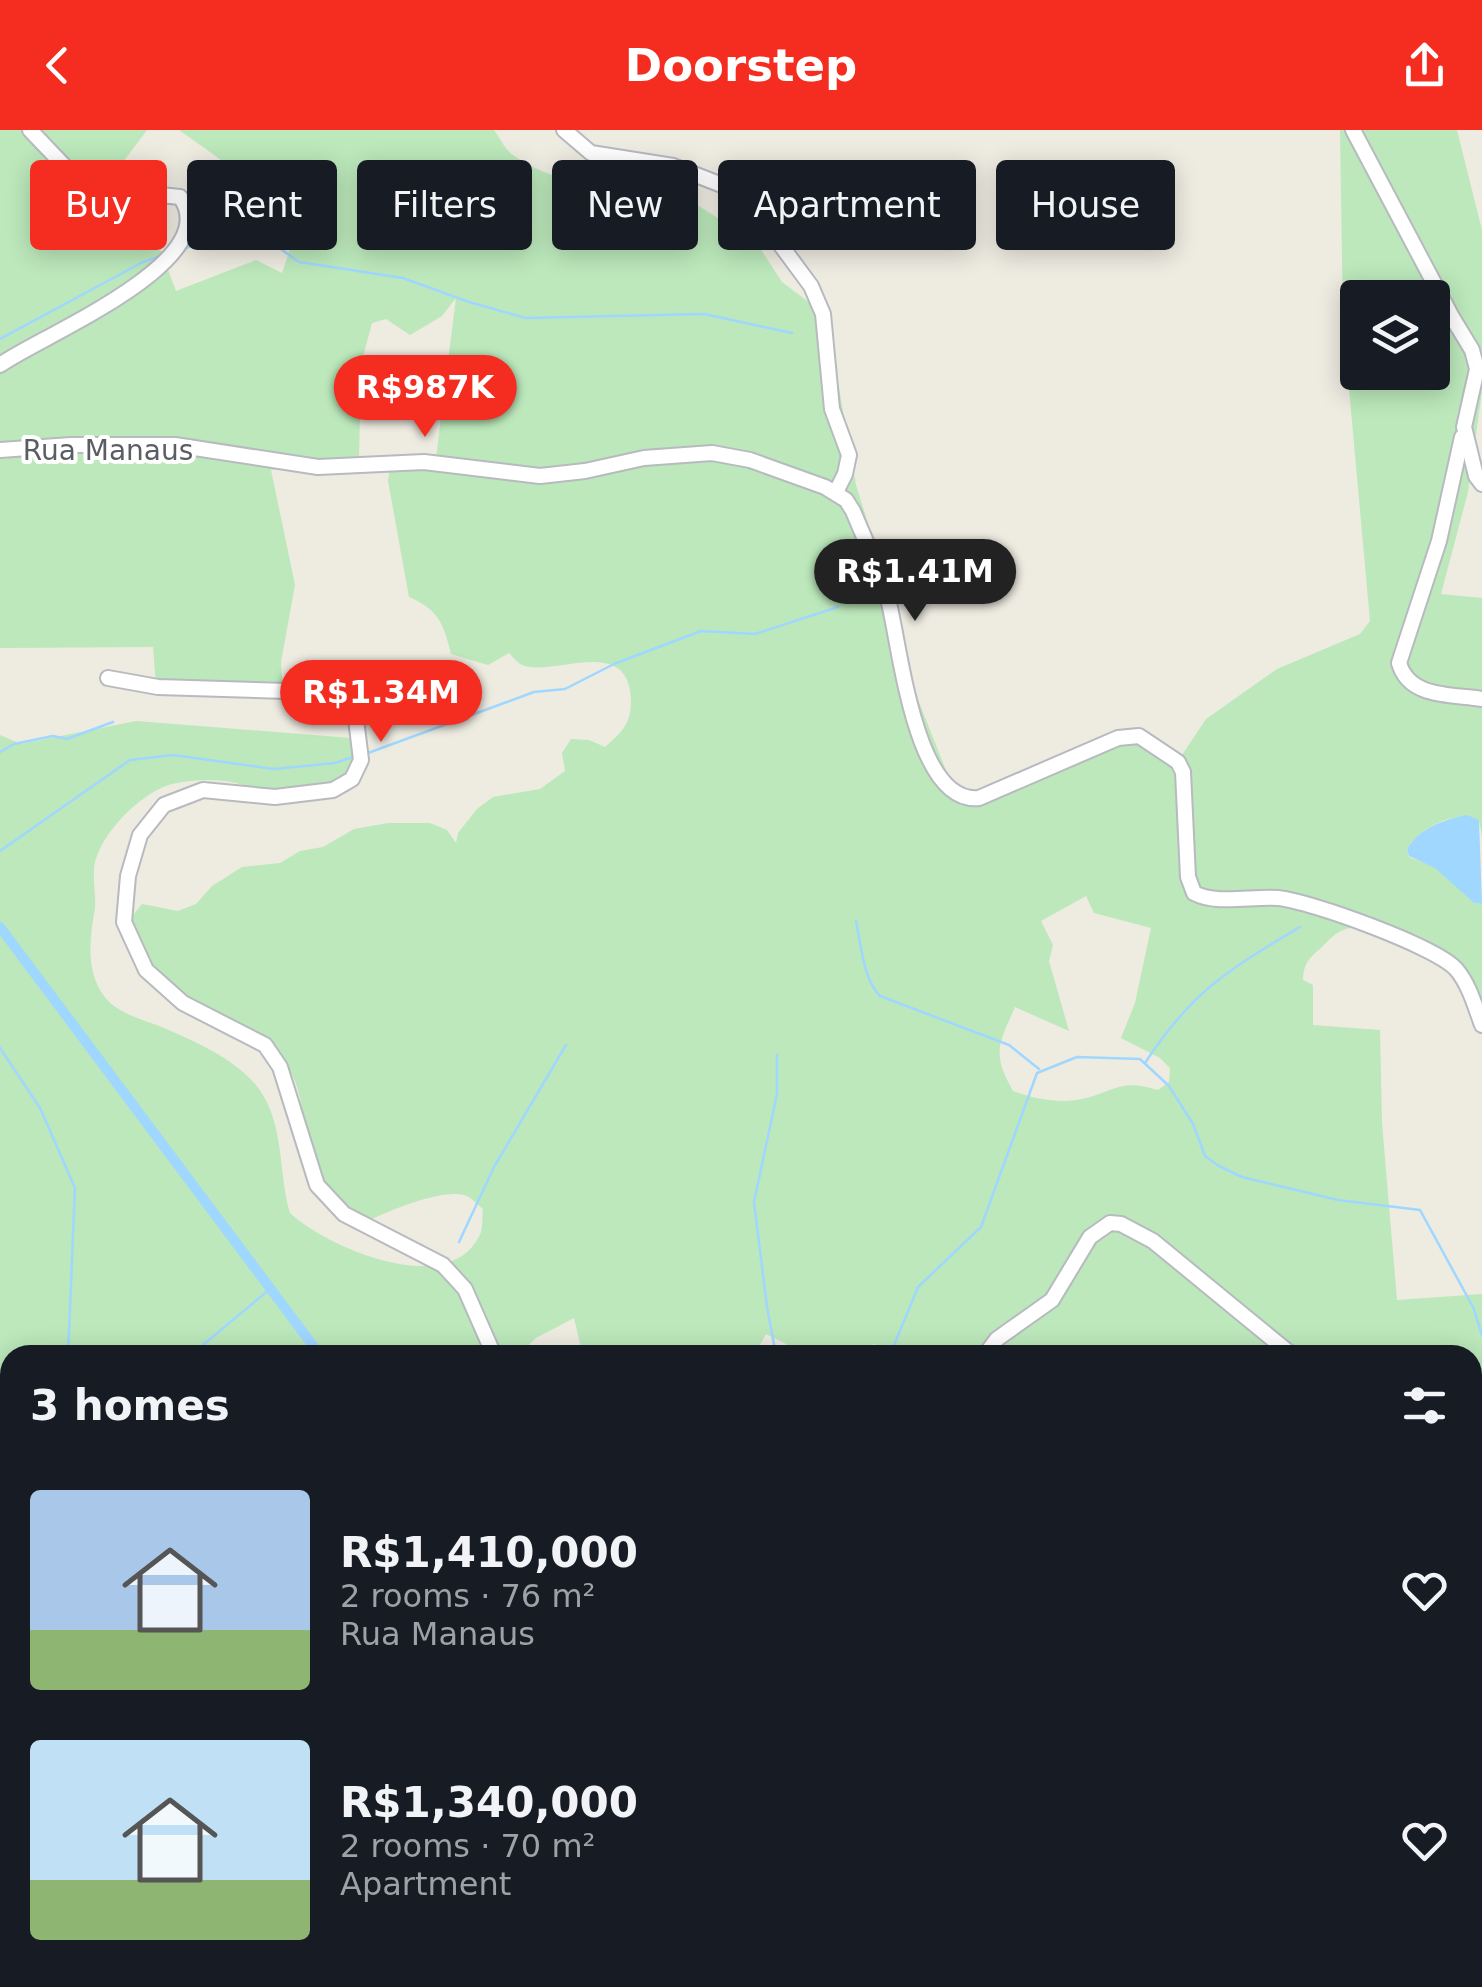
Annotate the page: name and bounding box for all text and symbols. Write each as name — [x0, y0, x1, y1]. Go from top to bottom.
icon: back — [30, 38, 85, 93]
icon: share — [1397, 38, 1452, 93]
text: Doorstep — [625, 39, 857, 92]
chip: Buy — [30, 160, 167, 250]
chip: Rent — [187, 160, 337, 250]
chip: Filters — [357, 160, 532, 250]
chip: New — [552, 160, 698, 250]
chip: Apartment — [718, 160, 976, 250]
chip: House — [996, 160, 1175, 250]
map controls — [1340, 280, 1450, 390]
button: layers — [1340, 280, 1450, 390]
pin: R$987K — [344, 355, 506, 440]
text: R$987K — [356, 368, 494, 406]
street label: Rua Manaus — [23, 434, 193, 467]
pin: R$1.41M — [823, 539, 1007, 624]
text: R$1.41M — [836, 552, 994, 590]
pin: R$1.34M — [289, 660, 473, 745]
text: R$1.34M — [302, 673, 460, 711]
icon: filters — [1397, 1378, 1452, 1433]
text: 3 homes — [30, 1381, 230, 1430]
text: R$1,410,000 — [340, 1528, 638, 1577]
icon: home — [110, 1530, 230, 1650]
icon: heart — [1397, 1563, 1452, 1618]
text: 2 rooms · 76 m² — [340, 1577, 595, 1615]
text: Rua Manaus — [340, 1615, 535, 1653]
text: R$1,340,000 — [340, 1778, 638, 1827]
icon: home — [110, 1780, 230, 1900]
icon: heart — [1397, 1813, 1452, 1868]
text: 2 rooms · 70 m² — [340, 1827, 595, 1865]
text: Apartment — [340, 1865, 511, 1903]

